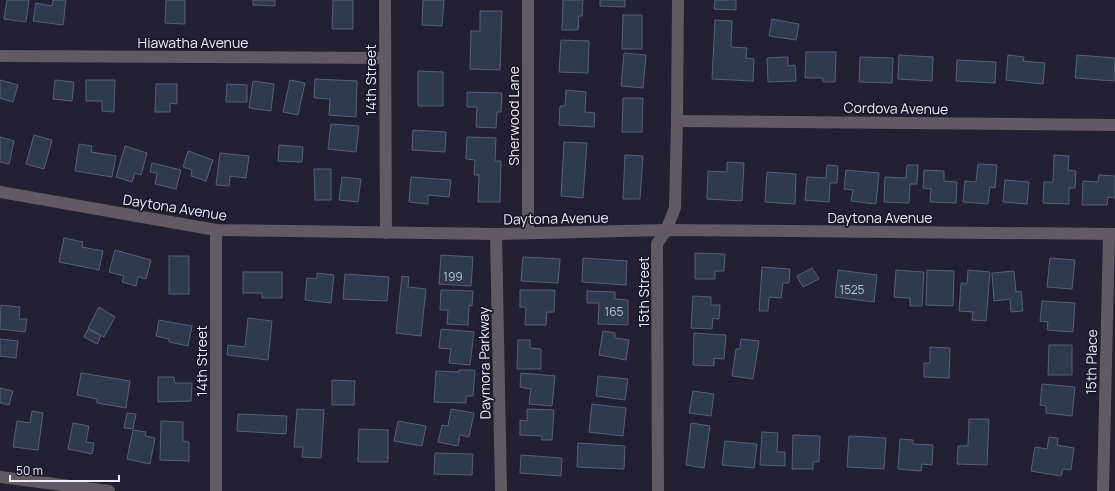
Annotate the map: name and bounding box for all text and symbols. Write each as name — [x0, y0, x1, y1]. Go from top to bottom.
street label: Hiawatha Avenue — [138, 33, 248, 52]
street label: 14th Street — [361, 44, 380, 116]
street label: Sherwood Lane — [504, 66, 523, 166]
street label: Cordova Avenue — [843, 98, 949, 118]
street label: Daytona Avenue — [122, 189, 228, 225]
street label: Daytona Avenue — [503, 208, 609, 228]
street label: Daytona Avenue — [827, 208, 933, 227]
street label: 15th Street — [634, 256, 653, 328]
house number: 199 — [443, 268, 463, 285]
house number: 1525 — [839, 281, 865, 298]
house number: 165 — [604, 303, 624, 320]
street label: Daymora Parkway — [474, 306, 494, 419]
street label: 14th Street — [192, 325, 211, 397]
street label: 15th Place — [1081, 329, 1101, 395]
scale bar — [10, 457, 119, 483]
text: 50 m — [16, 462, 43, 479]

